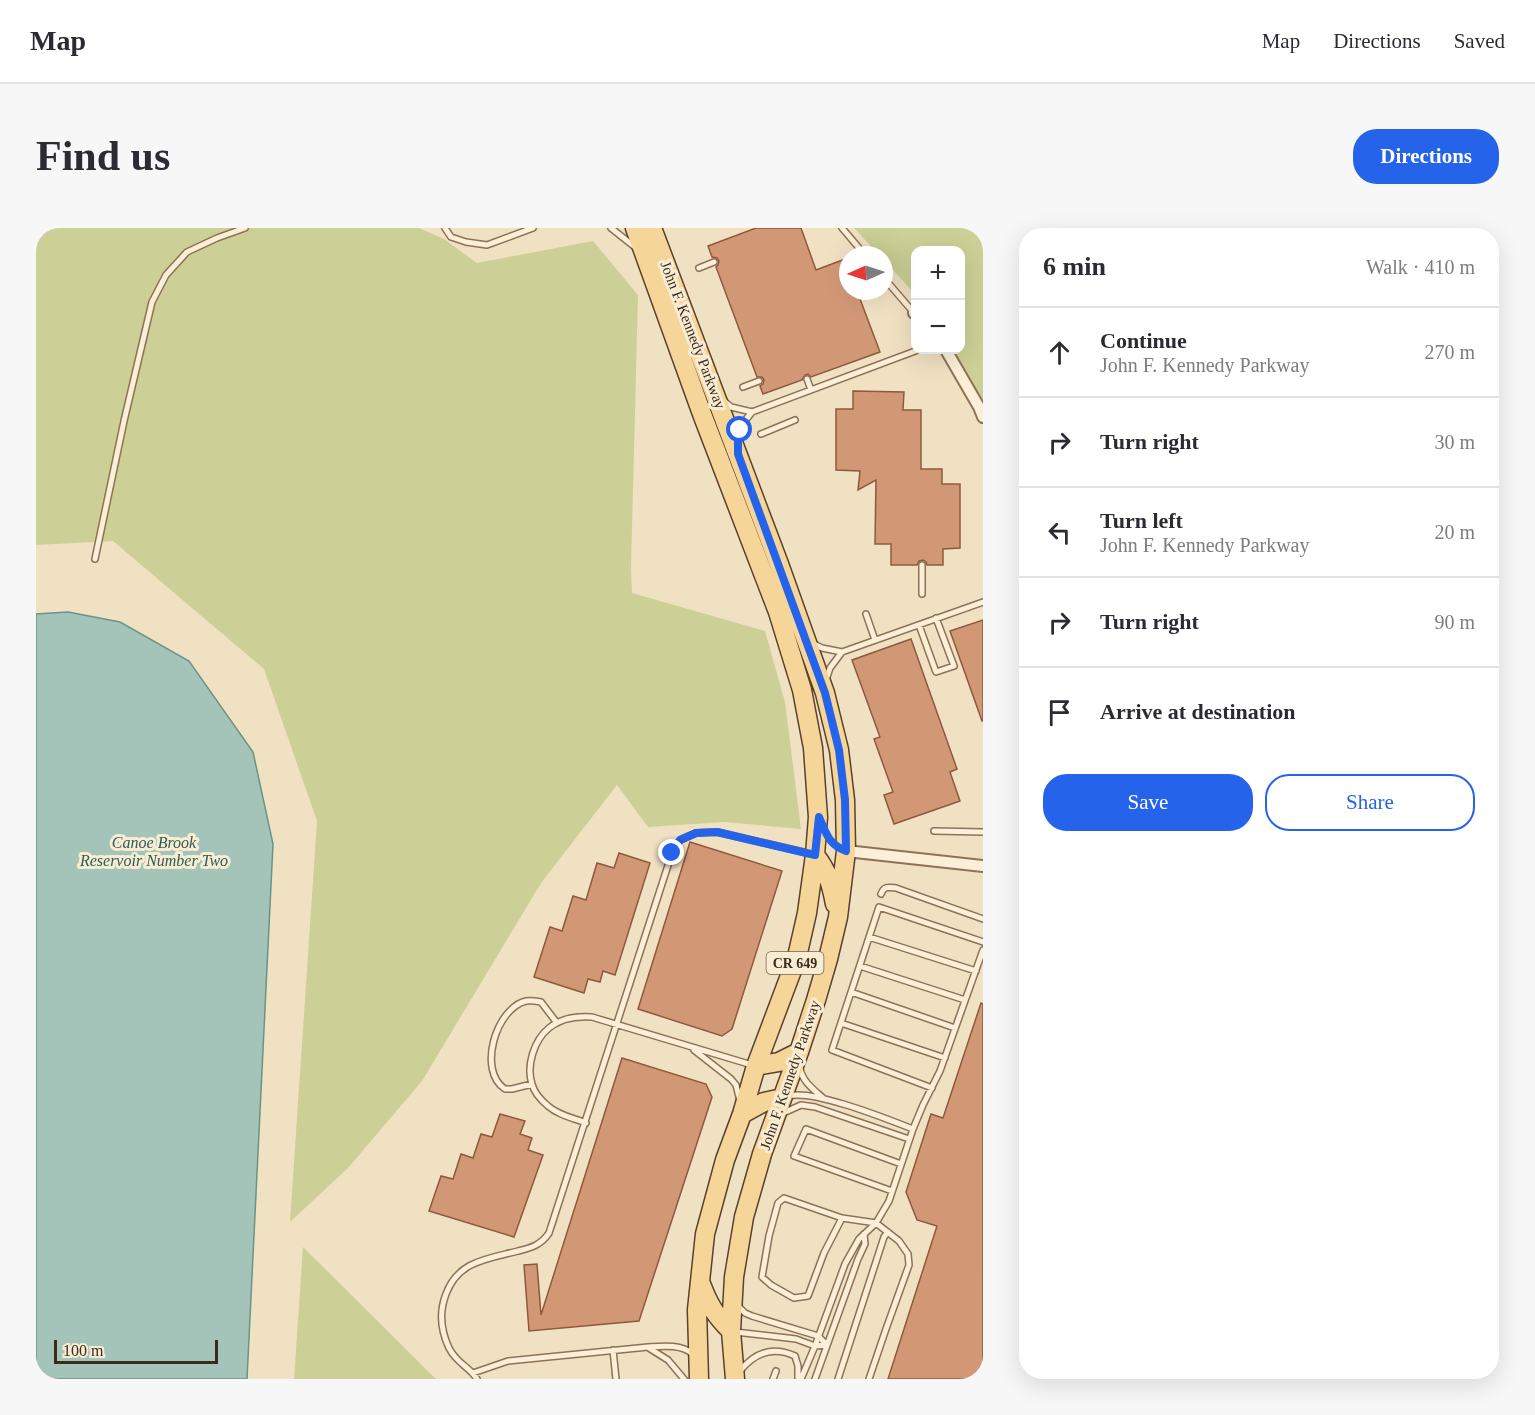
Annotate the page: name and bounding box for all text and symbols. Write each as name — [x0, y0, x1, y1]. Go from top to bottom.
text: Map — [30, 25, 86, 56]
text: Map — [1262, 29, 1300, 53]
text: Directions — [1333, 29, 1421, 53]
text: Saved — [1454, 29, 1505, 53]
button: Directions — [1353, 129, 1499, 184]
text: Find us — [36, 133, 170, 179]
north arrow — [839, 246, 893, 300]
map controls — [911, 246, 965, 354]
button: + — [911, 246, 965, 300]
text: 6 min — [1043, 252, 1106, 281]
text: Walk · 410 m — [1366, 256, 1475, 278]
street label: John F. Kennedy Parkway — [657, 259, 729, 412]
button: − — [911, 300, 965, 354]
text: Continue — [1100, 328, 1187, 353]
icon: ahead — [1043, 336, 1076, 369]
text: 270 m — [1424, 341, 1475, 363]
text: John F. Kennedy Parkway — [1100, 354, 1309, 376]
route start — [726, 416, 752, 442]
icon: right — [1043, 426, 1076, 459]
text: Turn right — [1100, 429, 1199, 454]
text: 30 m — [1434, 431, 1475, 453]
text: Turn left — [1100, 508, 1183, 533]
icon: left — [1043, 516, 1076, 549]
text: 20 m — [1434, 521, 1475, 543]
text: John F. Kennedy Parkway — [1100, 534, 1309, 556]
icon: right — [1043, 606, 1076, 639]
text: Turn right — [1100, 609, 1199, 634]
text: 90 m — [1434, 611, 1475, 633]
icon: arrive — [1043, 696, 1076, 729]
text: Arrive at destination — [1100, 699, 1296, 724]
button: Save — [1043, 774, 1253, 831]
button: Share — [1265, 774, 1475, 831]
water label: Canoe Brook Reservoir Number Two — [79, 834, 228, 869]
route end — [658, 839, 684, 865]
road number: CR 649 — [766, 952, 824, 974]
street label: John F. Kennedy Parkway — [757, 998, 823, 1152]
scale bar — [54, 1337, 218, 1364]
text: 100 m — [63, 1342, 103, 1359]

